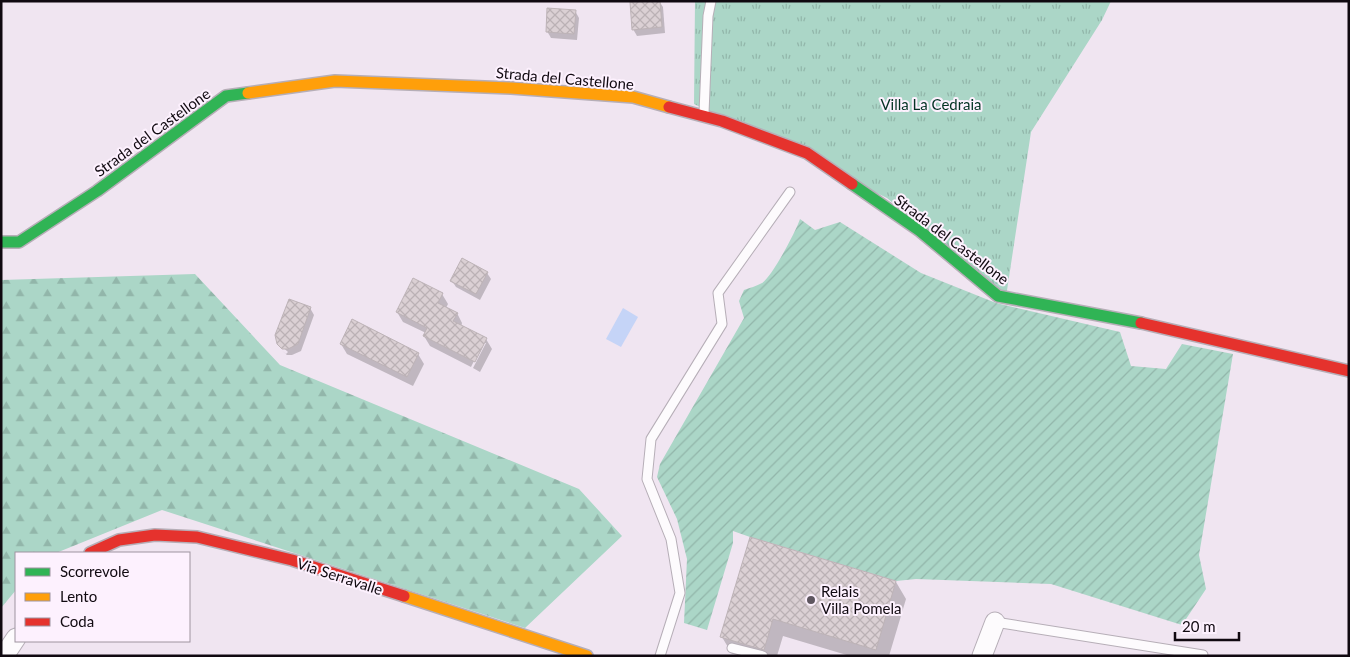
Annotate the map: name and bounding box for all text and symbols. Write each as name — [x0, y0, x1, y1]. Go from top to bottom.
street label: Strada del Castellone — [495, 63, 635, 93]
street label: Strada del Castellone — [91, 84, 213, 180]
park label: Villa La Cedraia — [880, 95, 982, 113]
street label: Strada del Castellone — [891, 190, 1013, 288]
legend — [15, 552, 190, 642]
street label: Via Serravalle — [295, 554, 385, 598]
text: Scorrevole — [60, 562, 130, 580]
place label: Relais Villa Pomela — [821, 582, 902, 617]
text: Lento — [60, 587, 97, 605]
marker: Relais Villa Pomela — [805, 594, 817, 606]
scale bar — [1175, 610, 1239, 642]
text: Coda — [60, 612, 94, 630]
text: 20 m — [1182, 617, 1216, 635]

